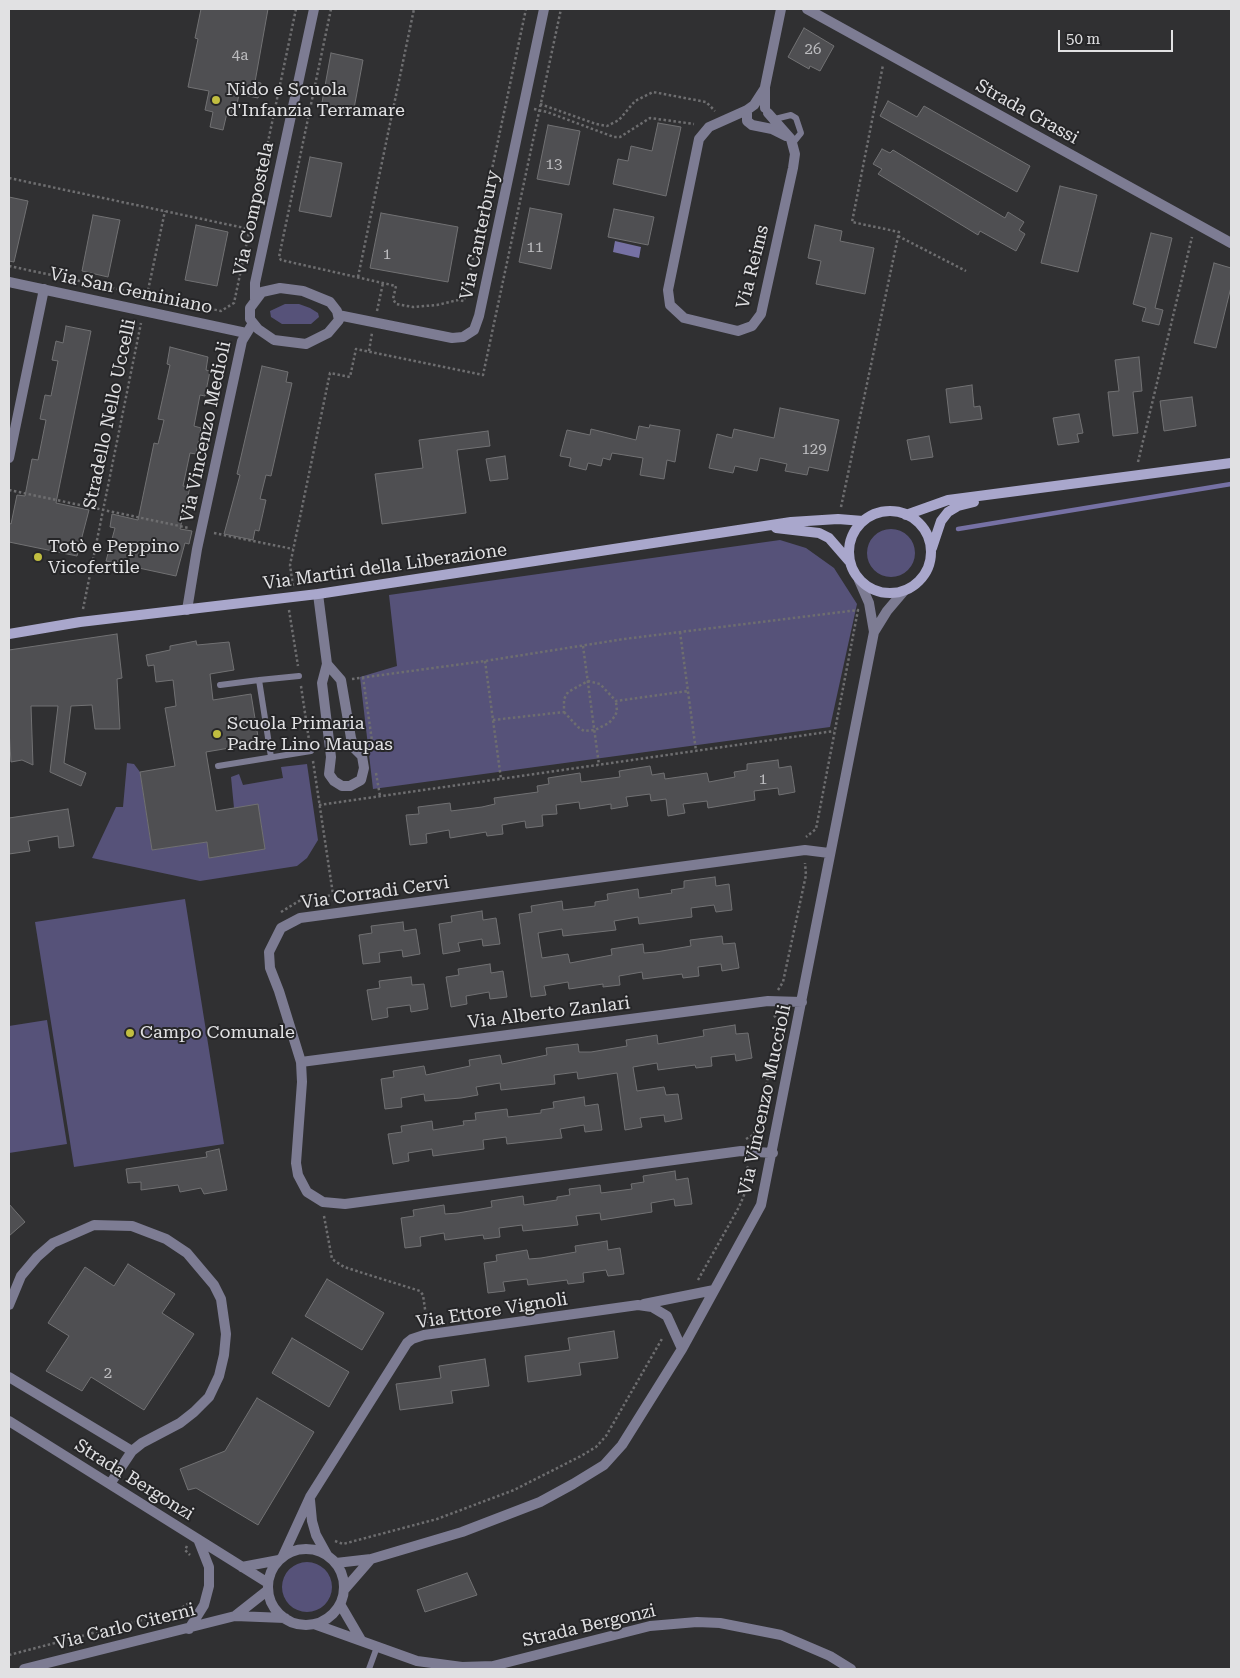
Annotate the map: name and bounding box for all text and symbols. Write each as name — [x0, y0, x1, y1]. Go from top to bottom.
scale bar — [1060, 20, 1175, 52]
text: 50 m — [1066, 30, 1100, 48]
house number: 26 — [805, 41, 821, 59]
house number: 4a — [232, 47, 248, 65]
street label: Strada Grassi — [972, 75, 1082, 149]
place label: Nido e Scuola d'Infanzia Terramare — [226, 79, 405, 122]
marker: Nido e Scuola d'Infanzia Terramare — [210, 94, 222, 106]
street label: Via Compostela — [229, 140, 279, 278]
house number: 13 — [546, 156, 562, 174]
street label: Via Canterbury — [456, 168, 504, 302]
street label: Via Reims — [732, 223, 774, 311]
house number: 11 — [527, 239, 543, 257]
house number: 1 — [383, 246, 391, 264]
street label: Via San Geminiano — [48, 263, 214, 319]
street label: Stradello Nello Uccelli — [79, 317, 141, 511]
street label: Via Vincenzo Medioli — [176, 339, 236, 525]
house number: 129 — [801, 441, 827, 459]
place label: Totò e Peppino Vicofertile — [48, 536, 180, 578]
street label: Via Martiri della Liberazione — [262, 539, 508, 595]
marker: Totò e Peppino Vicofertile — [32, 551, 44, 563]
place label: Scuola Primaria Padre Lino Maupas — [227, 713, 393, 756]
marker: Scuola Primaria Padre Lino Maupas — [211, 728, 223, 740]
house number: 1 — [759, 771, 767, 789]
street label: Via Corradi Cervi — [299, 872, 451, 914]
street label: Via Alberto Zanlari — [467, 992, 631, 1034]
street label: Via Vincenzo Muccioli — [734, 1003, 796, 1197]
place label: Campo Comunale — [140, 1022, 295, 1044]
marker: Campo Comunale — [124, 1027, 136, 1039]
street label: Via Ettore Vignoli — [415, 1288, 569, 1334]
house number: 2 — [104, 1365, 112, 1383]
street label: Strada Bergonzi — [70, 1435, 198, 1525]
street label: Via Carlo Citerni — [53, 1599, 197, 1655]
street label: Strada Bergonzi — [520, 1600, 658, 1652]

